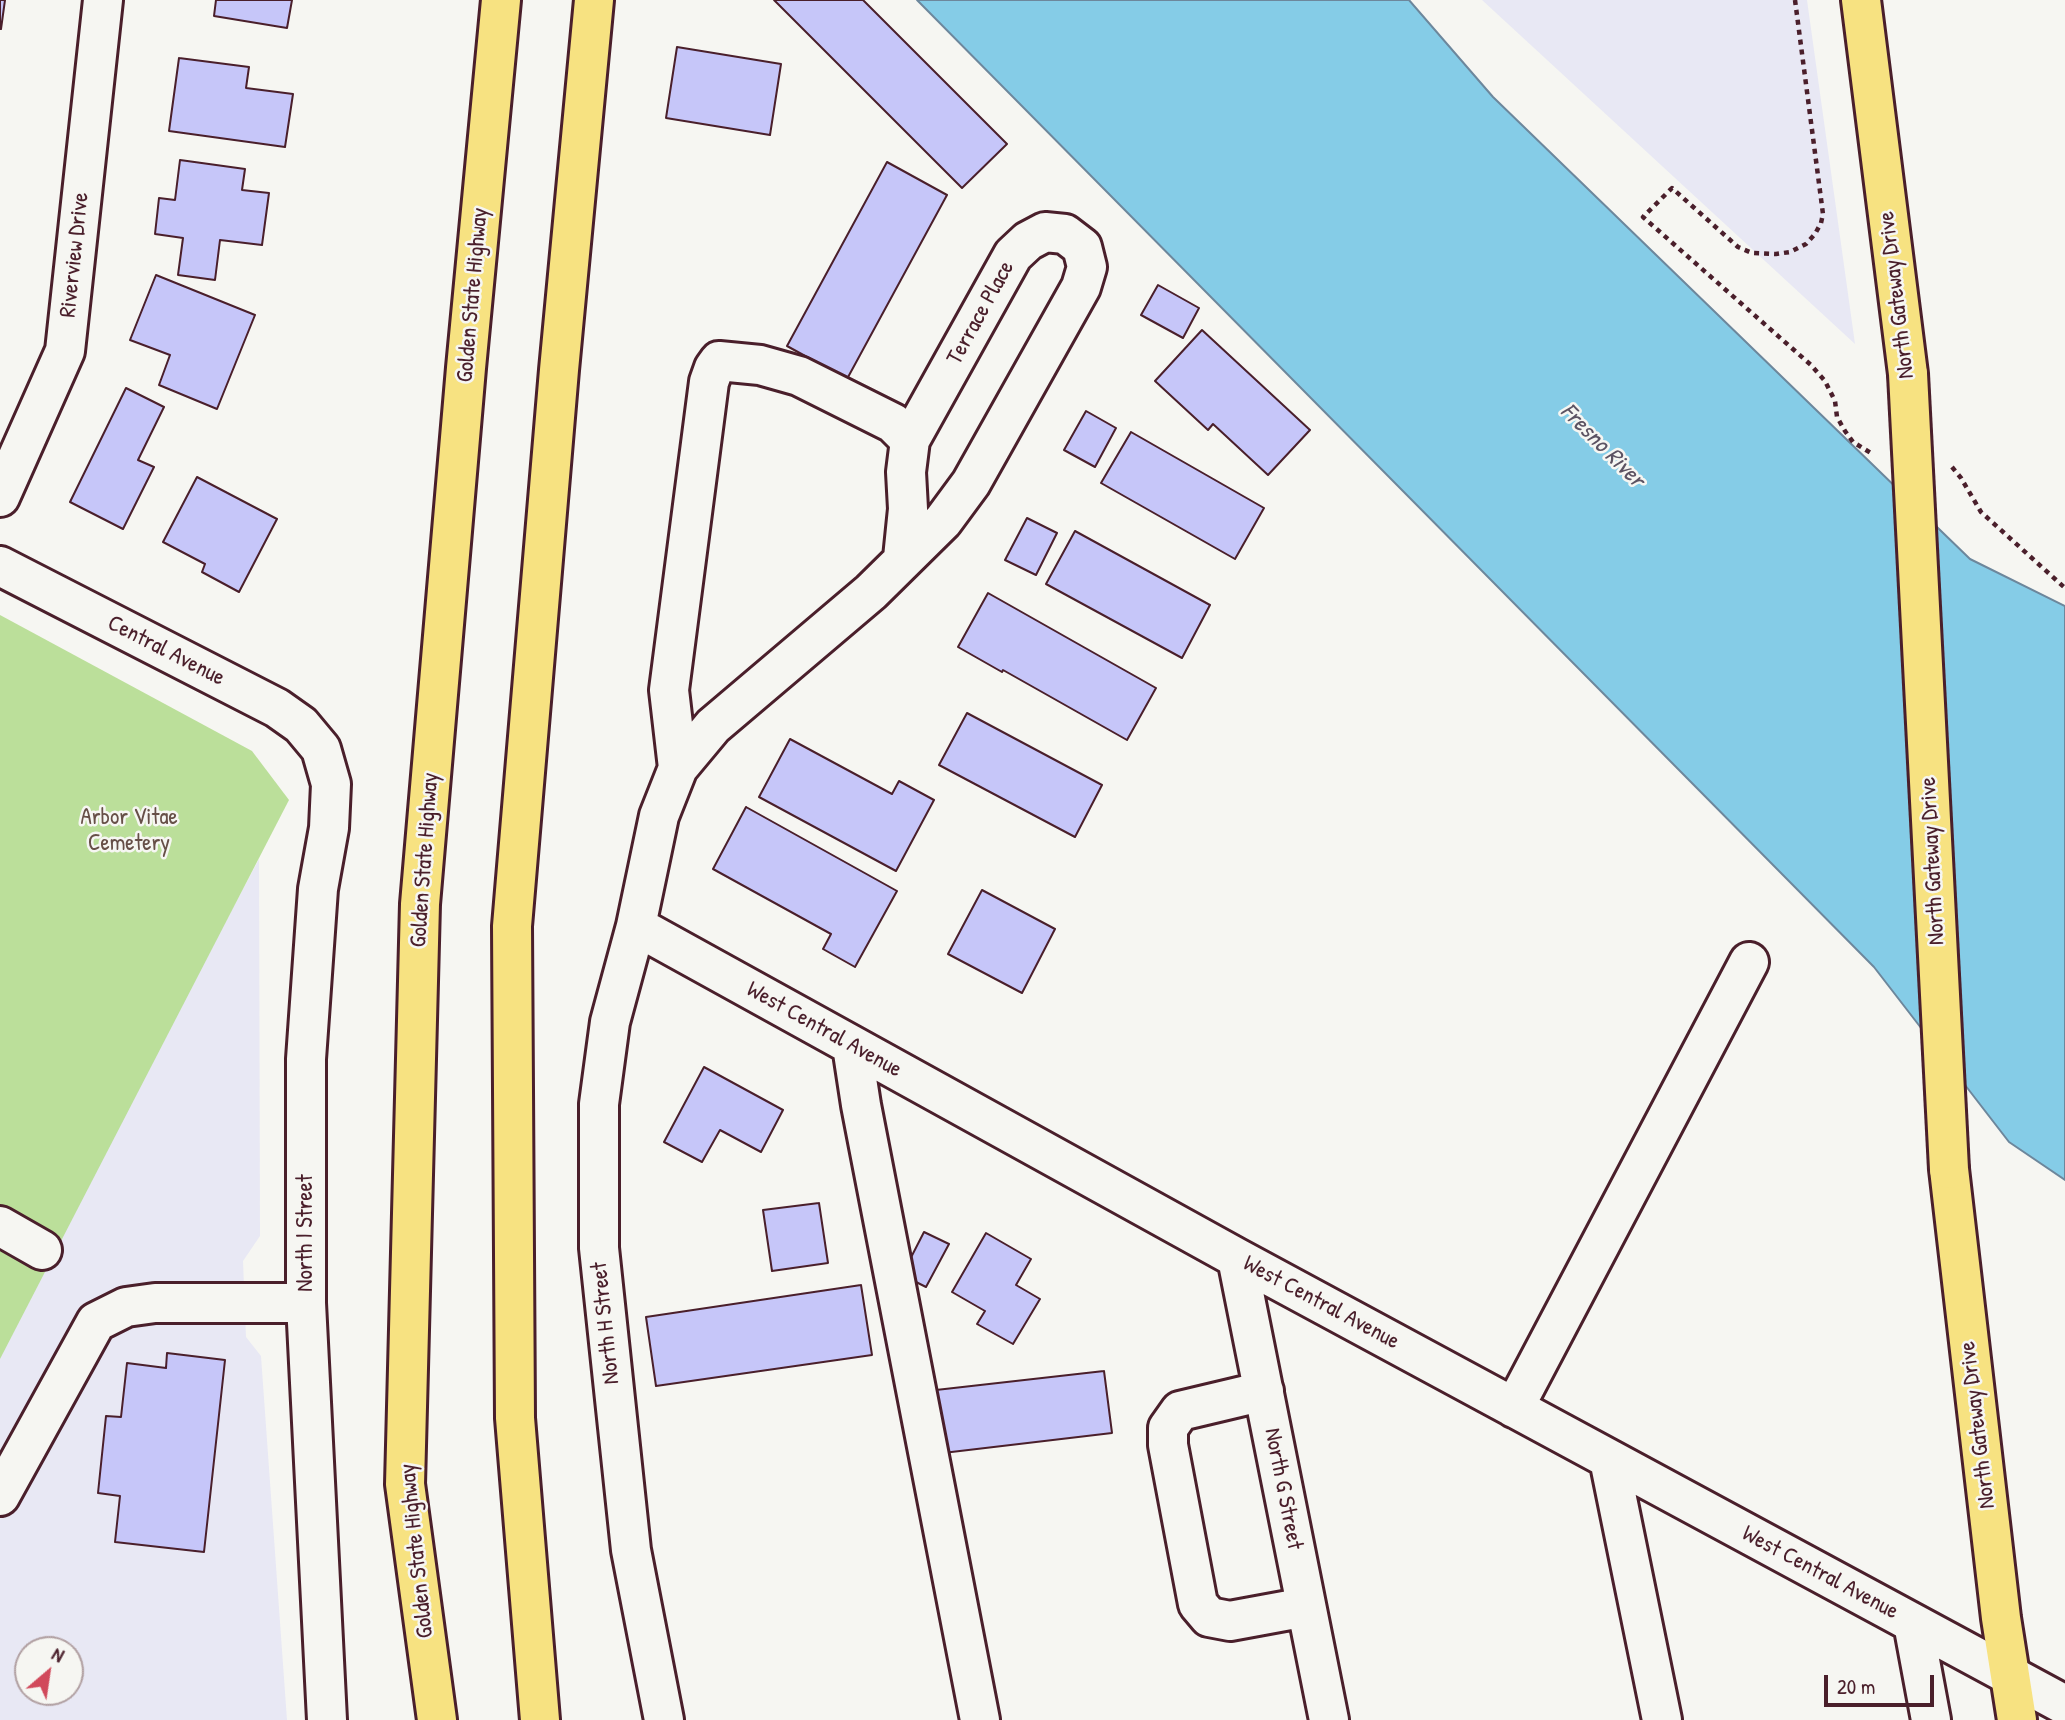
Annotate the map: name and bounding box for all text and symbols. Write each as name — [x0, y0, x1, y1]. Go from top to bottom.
street label: Riverview Drive — [55, 191, 95, 319]
street label: Golden State Highway — [452, 206, 494, 384]
street label: North Gateway Drive — [1873, 210, 1921, 380]
street label: Terrace Place — [941, 256, 1021, 370]
water label: Fresno River — [1554, 398, 1650, 494]
street label: Central Avenue — [103, 610, 229, 692]
street label: Golden State Highway — [405, 772, 445, 948]
street label: North Gateway Drive — [1915, 776, 1951, 946]
park label: Arbor Vitae Cemetery — [80, 804, 178, 858]
street label: West Central Avenue — [742, 976, 906, 1084]
street label: North I Street — [292, 1174, 320, 1292]
street label: West Central Avenue — [1238, 1250, 1404, 1356]
street label: North H Street — [586, 1260, 626, 1386]
street label: North Gateway Drive — [1954, 1340, 2002, 1510]
street label: North G Street — [1258, 1426, 1308, 1552]
street label: Golden State Highway — [394, 1462, 440, 1640]
street label: West Central Avenue — [1737, 1520, 1903, 1626]
north arrow — [14, 1636, 84, 1706]
text: N — [47, 1641, 69, 1668]
scale bar — [1827, 1660, 1937, 1704]
text: 20 m — [1837, 1672, 1875, 1701]

